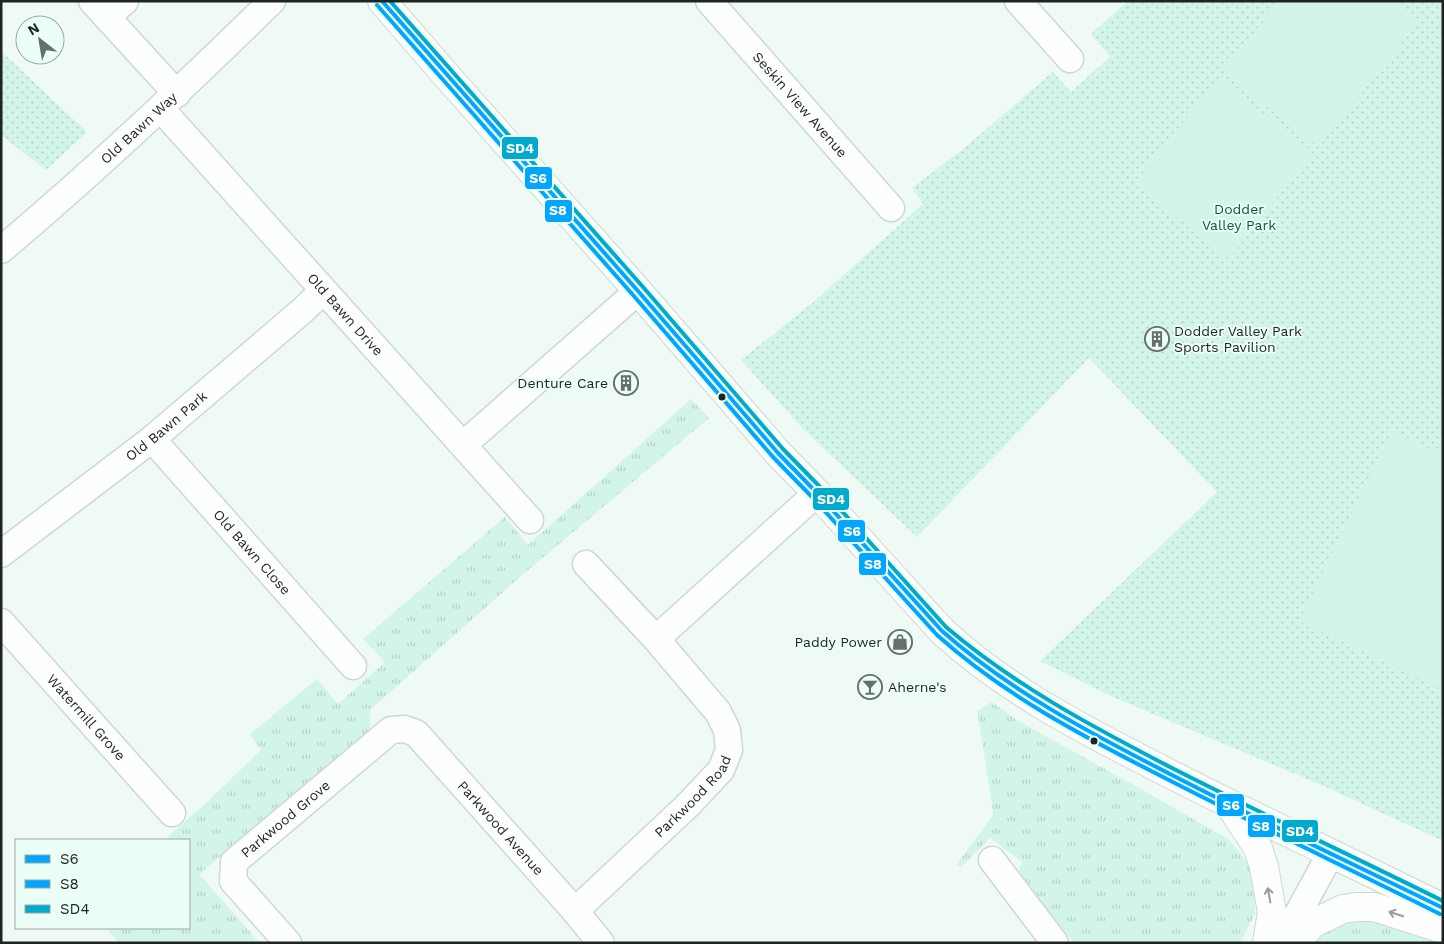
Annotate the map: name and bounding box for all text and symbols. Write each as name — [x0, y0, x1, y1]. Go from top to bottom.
north arrow — [15, 15, 65, 65]
text: N — [25, 19, 42, 38]
street label: Seskin View Avenue — [750, 49, 851, 161]
street label: Old Bawn Way — [97, 88, 181, 167]
line badge: SD4 — [501, 136, 539, 160]
text: SD4 — [506, 140, 534, 156]
line badge: S6 — [524, 166, 553, 190]
text: S6 — [529, 170, 547, 186]
line badge: S8 — [544, 199, 573, 223]
park label: Dodder Valley Park — [1202, 201, 1276, 233]
text: S8 — [549, 202, 567, 218]
street label: Old Bawn Drive — [304, 270, 387, 359]
place label: Dodder Valley Park Sports Pavilion — [1174, 323, 1302, 355]
building icon: Dodder Valley Park Sports Pavilion — [1144, 326, 1170, 352]
building icon: Denture Care — [613, 370, 639, 396]
place label: Denture Care — [517, 375, 608, 391]
street label: Old Bawn Park — [122, 388, 210, 464]
unlabelled marker — [717, 392, 727, 402]
line badge: SD4 — [812, 487, 850, 511]
text: SD4 — [817, 491, 845, 507]
street label: Old Bawn Close — [210, 506, 294, 598]
line badge: S6 — [837, 519, 866, 543]
text: S6 — [843, 523, 861, 539]
line badge: S8 — [858, 552, 887, 576]
text: S8 — [864, 556, 882, 572]
shop icon: Paddy Power — [887, 629, 913, 655]
place label: Paddy Power — [794, 634, 882, 650]
street label: Watermill Grove — [44, 671, 129, 764]
bar icon: Aherne's — [857, 674, 883, 700]
place label: Aherne's — [888, 679, 947, 695]
unlabelled marker — [1089, 736, 1099, 746]
street label: Parkwood Road — [651, 753, 734, 840]
street label: Parkwood Grove — [238, 777, 333, 861]
street label: Parkwood Avenue — [455, 777, 547, 878]
line badge: S6 — [1216, 793, 1245, 817]
text: S6 — [1222, 797, 1240, 813]
line badge: S8 — [1247, 814, 1276, 838]
text: S8 — [1252, 818, 1270, 834]
line badge: SD4 — [1281, 819, 1319, 843]
text: SD4 — [1286, 823, 1314, 839]
legend — [15, 839, 190, 929]
text: S6 — [60, 850, 79, 868]
text: S8 — [60, 875, 79, 893]
one-way arrow — [1263, 887, 1273, 903]
text: SD4 — [60, 900, 90, 918]
one-way arrow — [1389, 909, 1405, 919]

